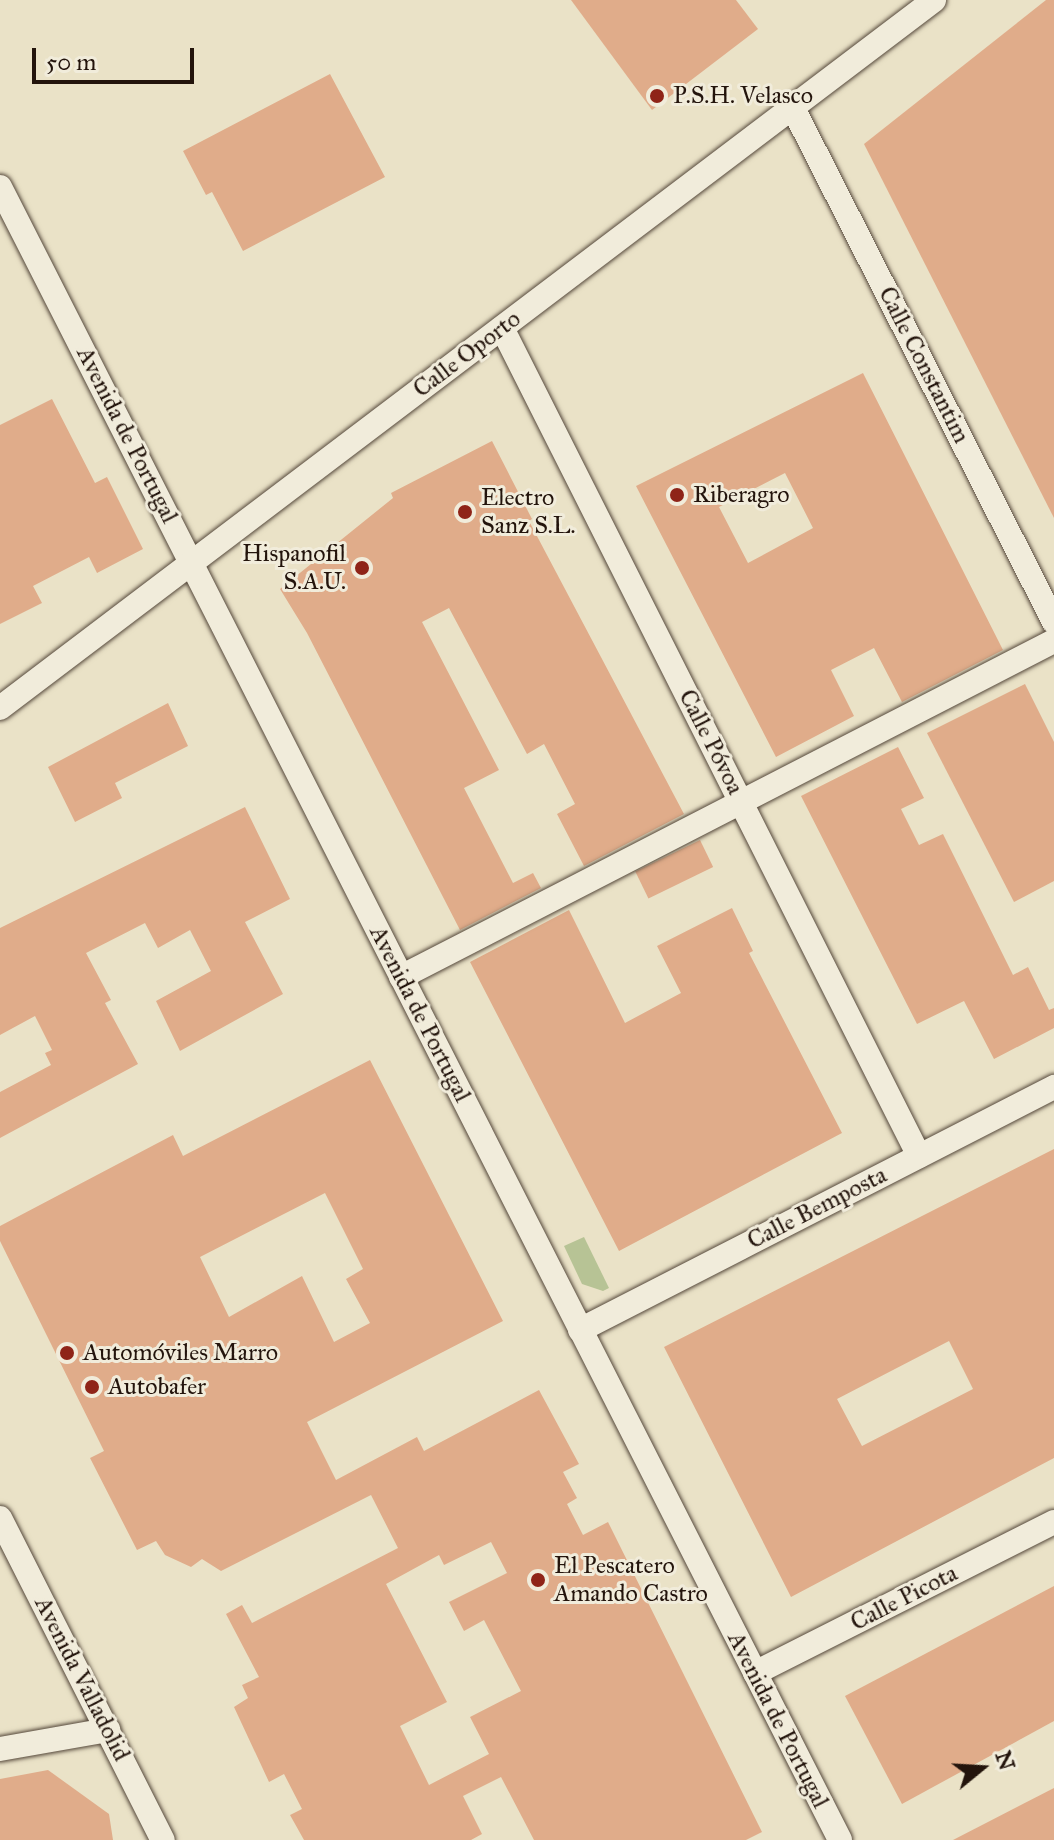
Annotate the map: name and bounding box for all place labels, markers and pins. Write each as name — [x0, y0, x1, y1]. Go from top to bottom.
place label: P.S.H. Velasco — [673, 82, 813, 110]
marker: P.S.H. Velasco — [648, 87, 666, 105]
place label: Riberagro — [693, 481, 790, 509]
place label: Electro Sanz S.L. — [481, 484, 576, 540]
marker: Riberagro — [668, 486, 686, 504]
marker: Electro Sanz S.L. — [456, 503, 474, 521]
place label: Hispanofil S.A.U. — [242, 540, 346, 596]
marker: Hispanofil S.A.U. — [353, 559, 371, 577]
place label: Automóviles Marro — [83, 1339, 278, 1367]
marker: Automóviles Marro — [58, 1344, 76, 1362]
place label: Autobafer — [108, 1373, 206, 1401]
marker: Autobafer — [83, 1378, 101, 1396]
place label: El Pescatero Amando Castro — [554, 1552, 708, 1608]
marker: El Pescatero Amando Castro — [529, 1571, 547, 1589]

